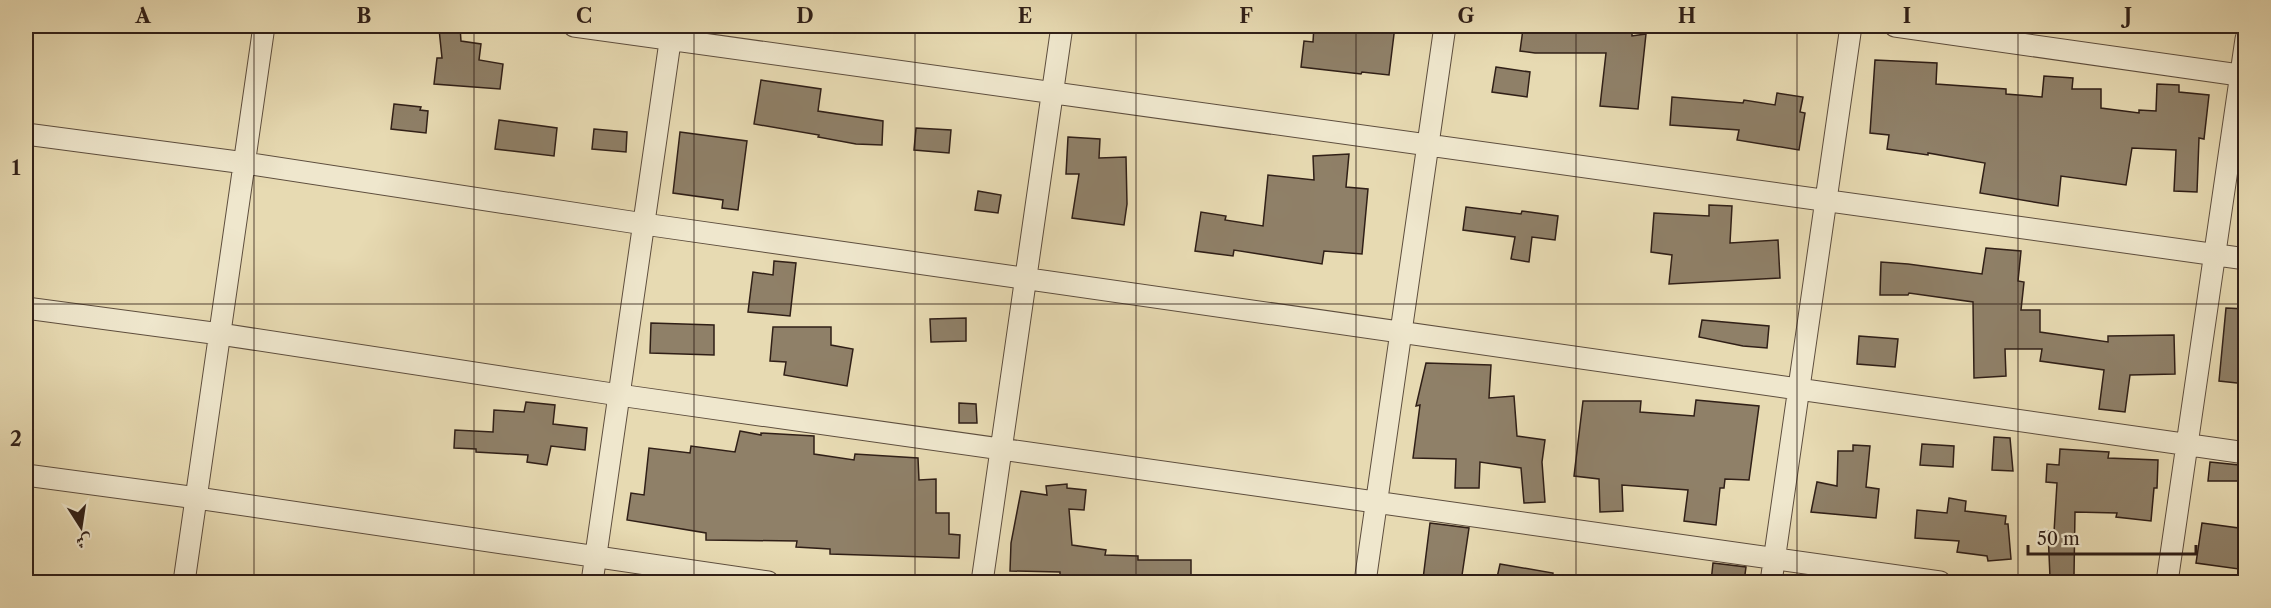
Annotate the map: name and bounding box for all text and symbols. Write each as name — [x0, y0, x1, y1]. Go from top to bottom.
text: A — [134, 4, 151, 28]
text: B — [357, 4, 372, 28]
text: C — [576, 4, 592, 28]
text: D — [796, 4, 814, 28]
text: E — [1018, 4, 1032, 28]
text: F — [1239, 4, 1253, 28]
text: G — [1458, 4, 1475, 28]
text: H — [1678, 4, 1696, 28]
text: I — [1903, 4, 1911, 28]
text: J — [2120, 4, 2132, 28]
text: 1 — [12, 156, 21, 180]
text: 2 — [10, 427, 22, 451]
north arrow — [51, 497, 111, 557]
scale bar — [2028, 518, 2196, 556]
text: 50 m — [2037, 528, 2080, 550]
text: ش — [74, 530, 94, 553]

